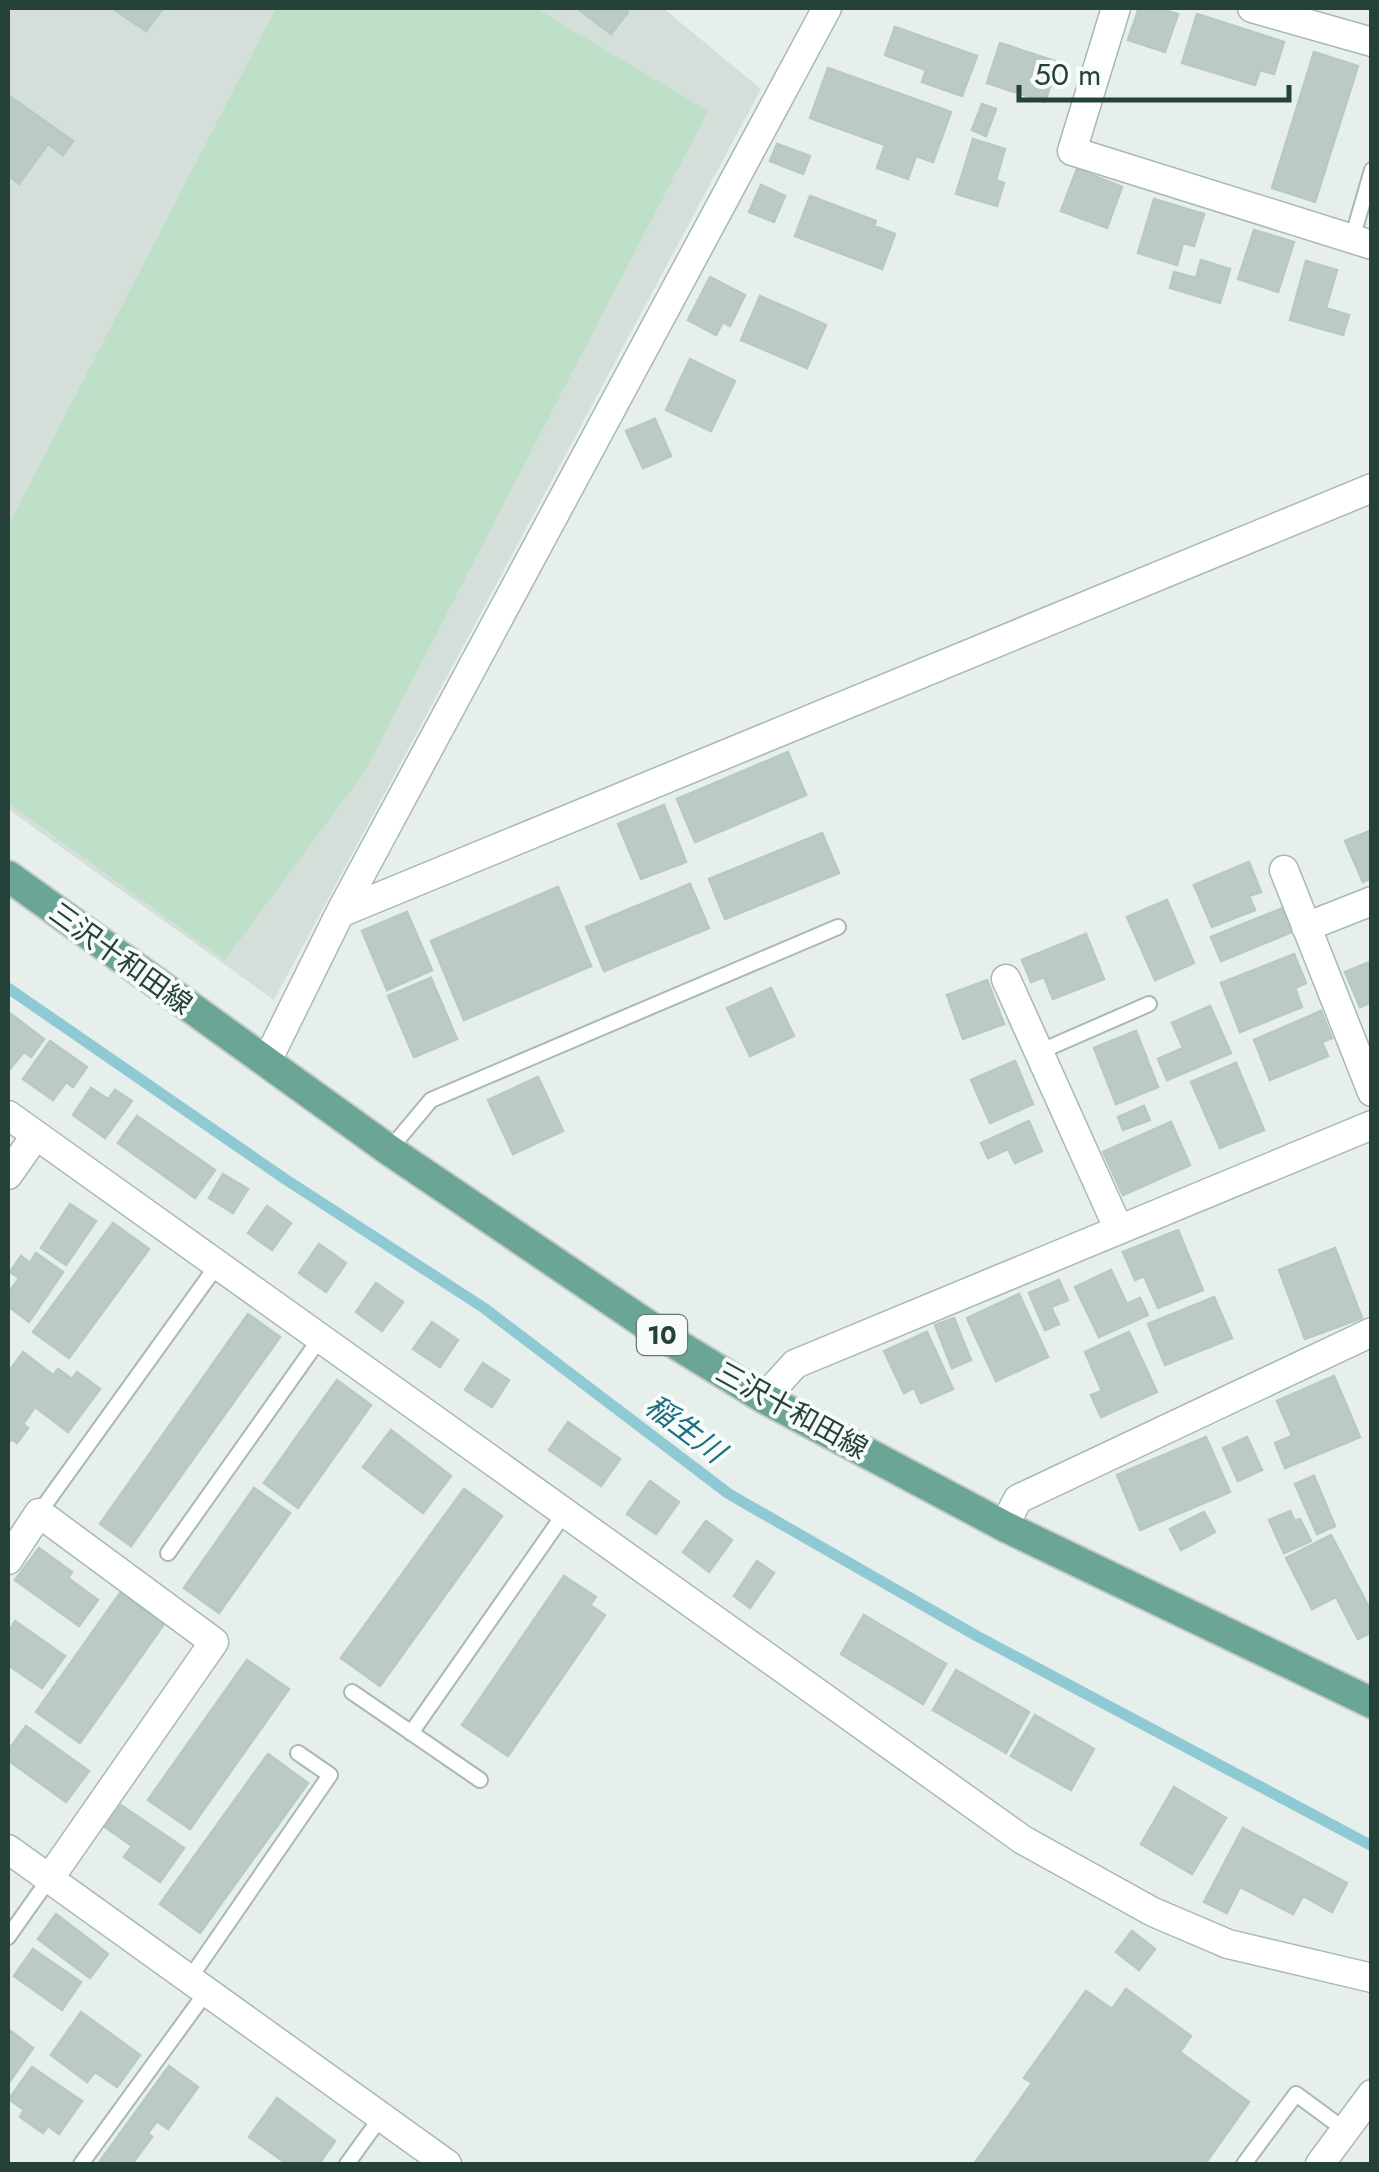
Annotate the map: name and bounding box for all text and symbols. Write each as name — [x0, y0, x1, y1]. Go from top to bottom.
scale bar — [1019, 40, 1289, 102]
text: 50 m — [1034, 53, 1101, 96]
street label: 三沢十和田線 — [41, 892, 201, 1024]
road number: 10 — [637, 1315, 687, 1355]
street label: 三沢十和田線 — [708, 1352, 875, 1469]
water label: 稲生川 — [636, 1384, 737, 1475]

